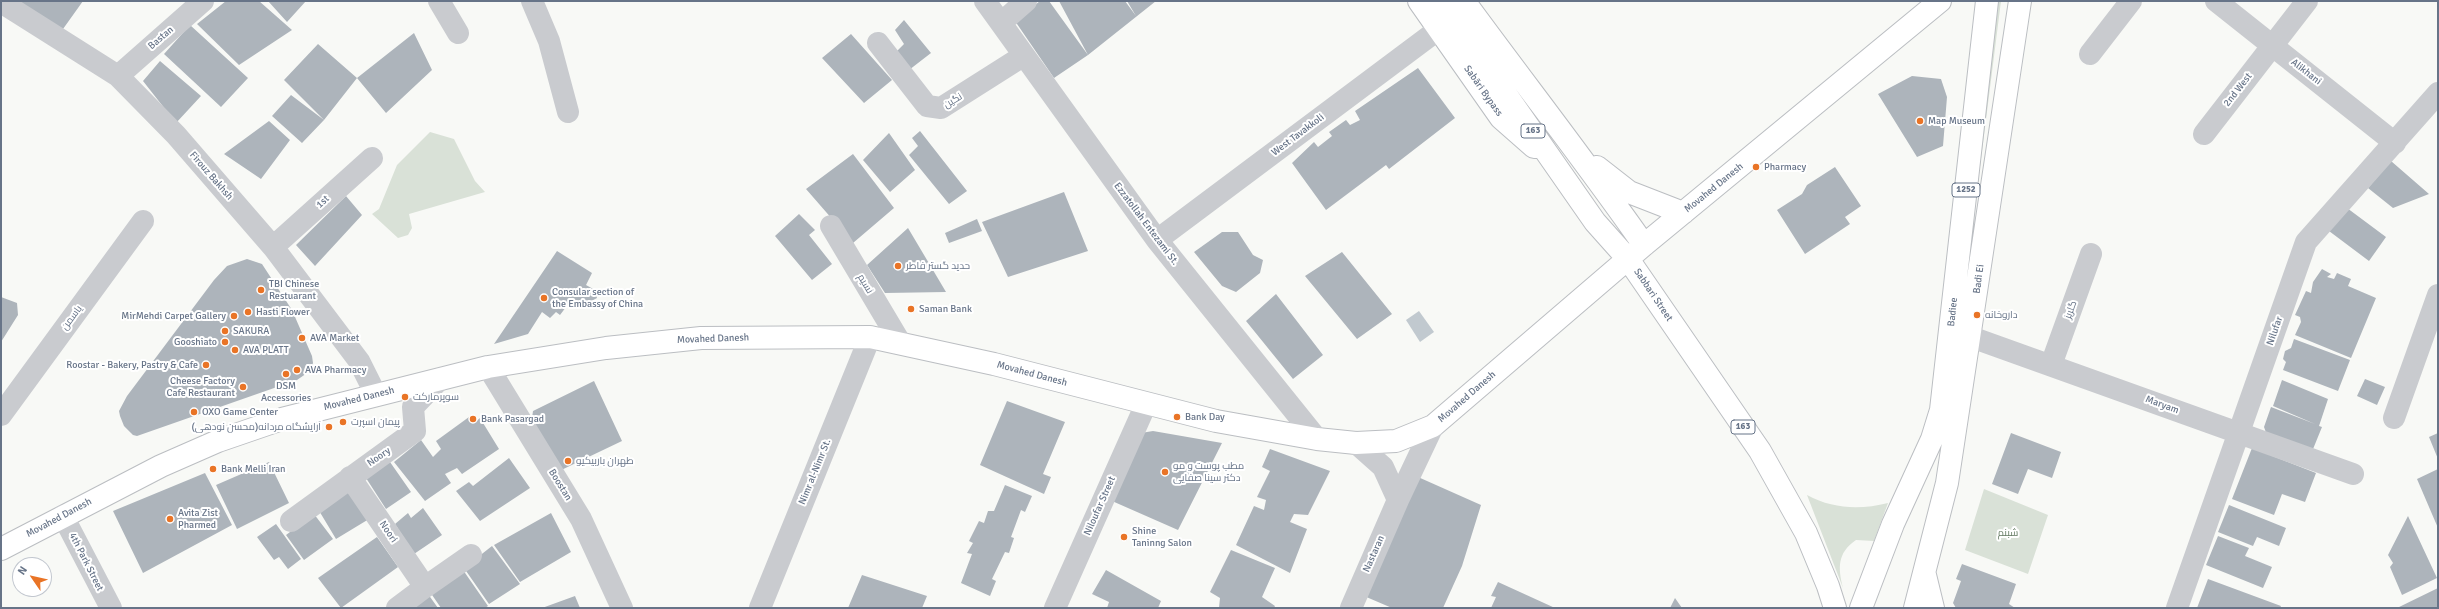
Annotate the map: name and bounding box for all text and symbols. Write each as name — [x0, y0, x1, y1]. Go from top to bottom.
street label: Bastan — [146, 24, 176, 52]
street label: Alikhani — [2288, 56, 2324, 88]
street label: Sabāri Bypass — [1461, 63, 1505, 119]
street label: 2nd West — [2221, 71, 2255, 109]
street label: نگین — [941, 91, 965, 111]
street label: West Tavakkoli — [1269, 111, 1327, 159]
place label: Map Museum — [1928, 115, 1985, 127]
marker: Map Museum — [1915, 116, 1925, 126]
road number: 163 — [1521, 124, 1545, 138]
street label: Firouz Bakhsh — [187, 149, 235, 203]
street label: Movahed Danesh — [1682, 161, 1746, 215]
place label: Pharmacy — [1764, 161, 1806, 173]
marker: Pharmacy — [1751, 162, 1761, 172]
street label: Ezzatollah Entezami St. — [1111, 180, 1181, 268]
road number: 1252 — [1952, 183, 1980, 197]
street label: 1st — [314, 193, 332, 211]
place label: حدید گستر فاطر — [906, 260, 970, 272]
marker: حدید گستر فاطر — [893, 261, 903, 271]
street label: Badi Ei — [1971, 263, 1987, 295]
street label: Sabbari Street — [1631, 266, 1675, 324]
street label: نسیم — [855, 272, 875, 296]
place label: TBI Chinese Restuarant — [269, 278, 319, 302]
marker: TBI Chinese Restuarant — [256, 285, 266, 295]
place label: Consular section of the Embassy of China — [552, 286, 643, 310]
marker: Consular section of the Embassy of China — [539, 293, 549, 303]
street label: Badiee — [1946, 297, 1960, 327]
street label: گلریز — [2062, 299, 2080, 321]
street label: یاسمن — [59, 303, 85, 333]
place label: Saman Bank — [919, 303, 972, 315]
marker: Saman Bank — [906, 304, 916, 314]
place label: Hasti Flower — [256, 306, 310, 318]
marker: Hasti Flower — [243, 307, 253, 317]
place label: داروخانه — [1985, 309, 2018, 321]
place label: MirMehdi Carpet Gallery — [121, 310, 226, 322]
marker: داروخانه — [1972, 310, 1982, 320]
marker: MirMehdi Carpet Gallery — [229, 311, 239, 321]
street label: Nilufar — [2264, 315, 2286, 347]
place label: SAKURA — [233, 325, 269, 337]
marker: SAKURA — [220, 326, 230, 336]
place label: AVA Market — [310, 332, 359, 344]
street label: Movahed Danesh — [677, 332, 749, 346]
marker: AVA Market — [297, 333, 307, 343]
place label: Gooshiato — [174, 336, 217, 348]
marker: Gooshiato — [220, 337, 230, 347]
place label: AVA PLATT — [243, 344, 289, 356]
marker: AVA PLATT — [230, 345, 240, 355]
place label: Roostar - Bakery, Pastry & Cafe — [66, 359, 198, 371]
street label: Movahed Danesh — [995, 359, 1069, 389]
marker: Roostar - Bakery, Pastry & Cafe — [201, 360, 211, 370]
place label: AVA Pharmacy — [305, 364, 366, 376]
marker: AVA Pharmacy — [292, 365, 302, 375]
marker: DSM Accessories — [281, 369, 291, 379]
street label: Movahed Danesh — [1436, 369, 1498, 425]
place label: Cheese Factory Cafe Restaurant — [167, 375, 235, 398]
place label: DSM Accessories — [261, 380, 311, 404]
marker: Cheese Factory Cafe Restaurant — [238, 382, 248, 392]
street label: Movahed Danesh — [322, 384, 396, 414]
place label: سوپرمارکت — [413, 391, 459, 403]
marker: سوپرمارکت — [400, 392, 410, 402]
street label: Maryam — [2144, 393, 2180, 417]
place label: OXO Game Center — [202, 406, 278, 418]
marker: OXO Game Center — [189, 407, 199, 417]
place label: Bank Day — [1185, 411, 1225, 423]
marker: Bank Day — [1172, 412, 1182, 422]
place label: Bank Pasargad — [481, 413, 544, 425]
marker: Bank Pasargad — [468, 414, 478, 424]
place label: پیمان اسپرت — [351, 416, 400, 428]
marker: پیمان اسپرت — [338, 417, 348, 427]
road number: 163 — [1731, 420, 1755, 434]
place label: آرایشگاه مردانه(محسن نودهی) — [191, 421, 321, 433]
marker: آرایشگاه مردانه(محسن نودهی) — [324, 422, 334, 432]
street label: Nimr al-Nimr St. — [796, 437, 834, 507]
street label: Noory — [365, 445, 393, 469]
place label: طهران باربیکیو — [576, 455, 634, 467]
marker: طهران باربیکیو — [563, 456, 573, 466]
place label: مطب پوست و مو دکتر سینا صفایی — [1173, 460, 1244, 484]
place label: Bank Melli Iran — [221, 463, 286, 475]
marker: Bank Melli Iran — [208, 464, 218, 474]
street label: Boostan — [546, 467, 574, 503]
marker: مطب پوست و مو دکتر سینا صفایی — [1160, 467, 1170, 477]
street label: Niloufar Street — [1082, 475, 1118, 537]
street label: Movahed Danesh — [24, 496, 94, 540]
place label: Avita Zist Pharmed — [178, 507, 218, 530]
marker: Avita Zist Pharmed — [165, 514, 175, 524]
street label: Noori — [376, 519, 400, 545]
place label: Shine Taninng Salon — [1132, 525, 1192, 548]
park label: شبنم — [1998, 527, 2018, 539]
street label: 4th Park Street — [66, 531, 106, 593]
marker: Shine Taninng Salon — [1119, 532, 1129, 542]
street label: Nastaran — [1361, 534, 1387, 574]
north arrow — [12, 557, 52, 597]
text: N — [15, 564, 30, 577]

